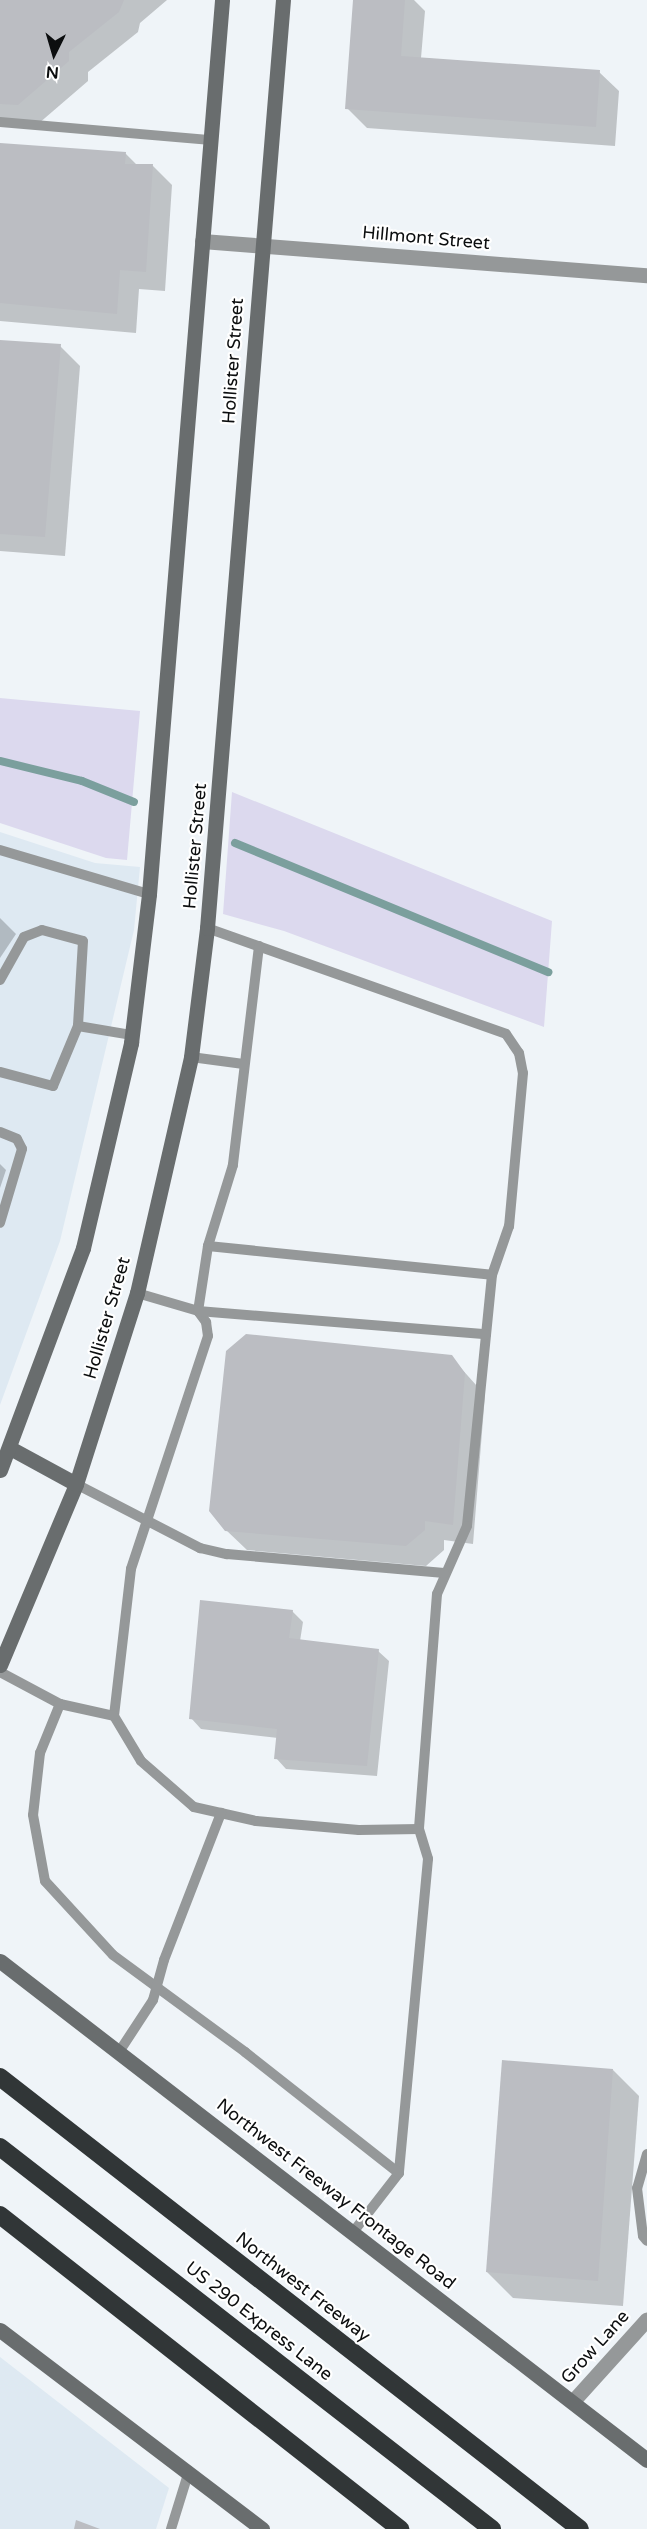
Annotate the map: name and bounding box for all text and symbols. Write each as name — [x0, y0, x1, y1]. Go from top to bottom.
north arrow — [24, 24, 84, 84]
text: N — [45, 61, 60, 82]
street label: Hillmont Street — [361, 222, 491, 254]
street label: Hollister Street — [218, 297, 248, 425]
street label: Hollister Street — [179, 782, 211, 910]
street label: Hollister Street — [79, 1254, 135, 1382]
street label: Northwest Freeway Frontage Road — [212, 2094, 460, 2294]
street label: Northwest Freeway — [231, 2228, 375, 2346]
street label: US 290 Express Lane — [181, 2257, 337, 2385]
street label: Grow Lane — [556, 2306, 634, 2388]

